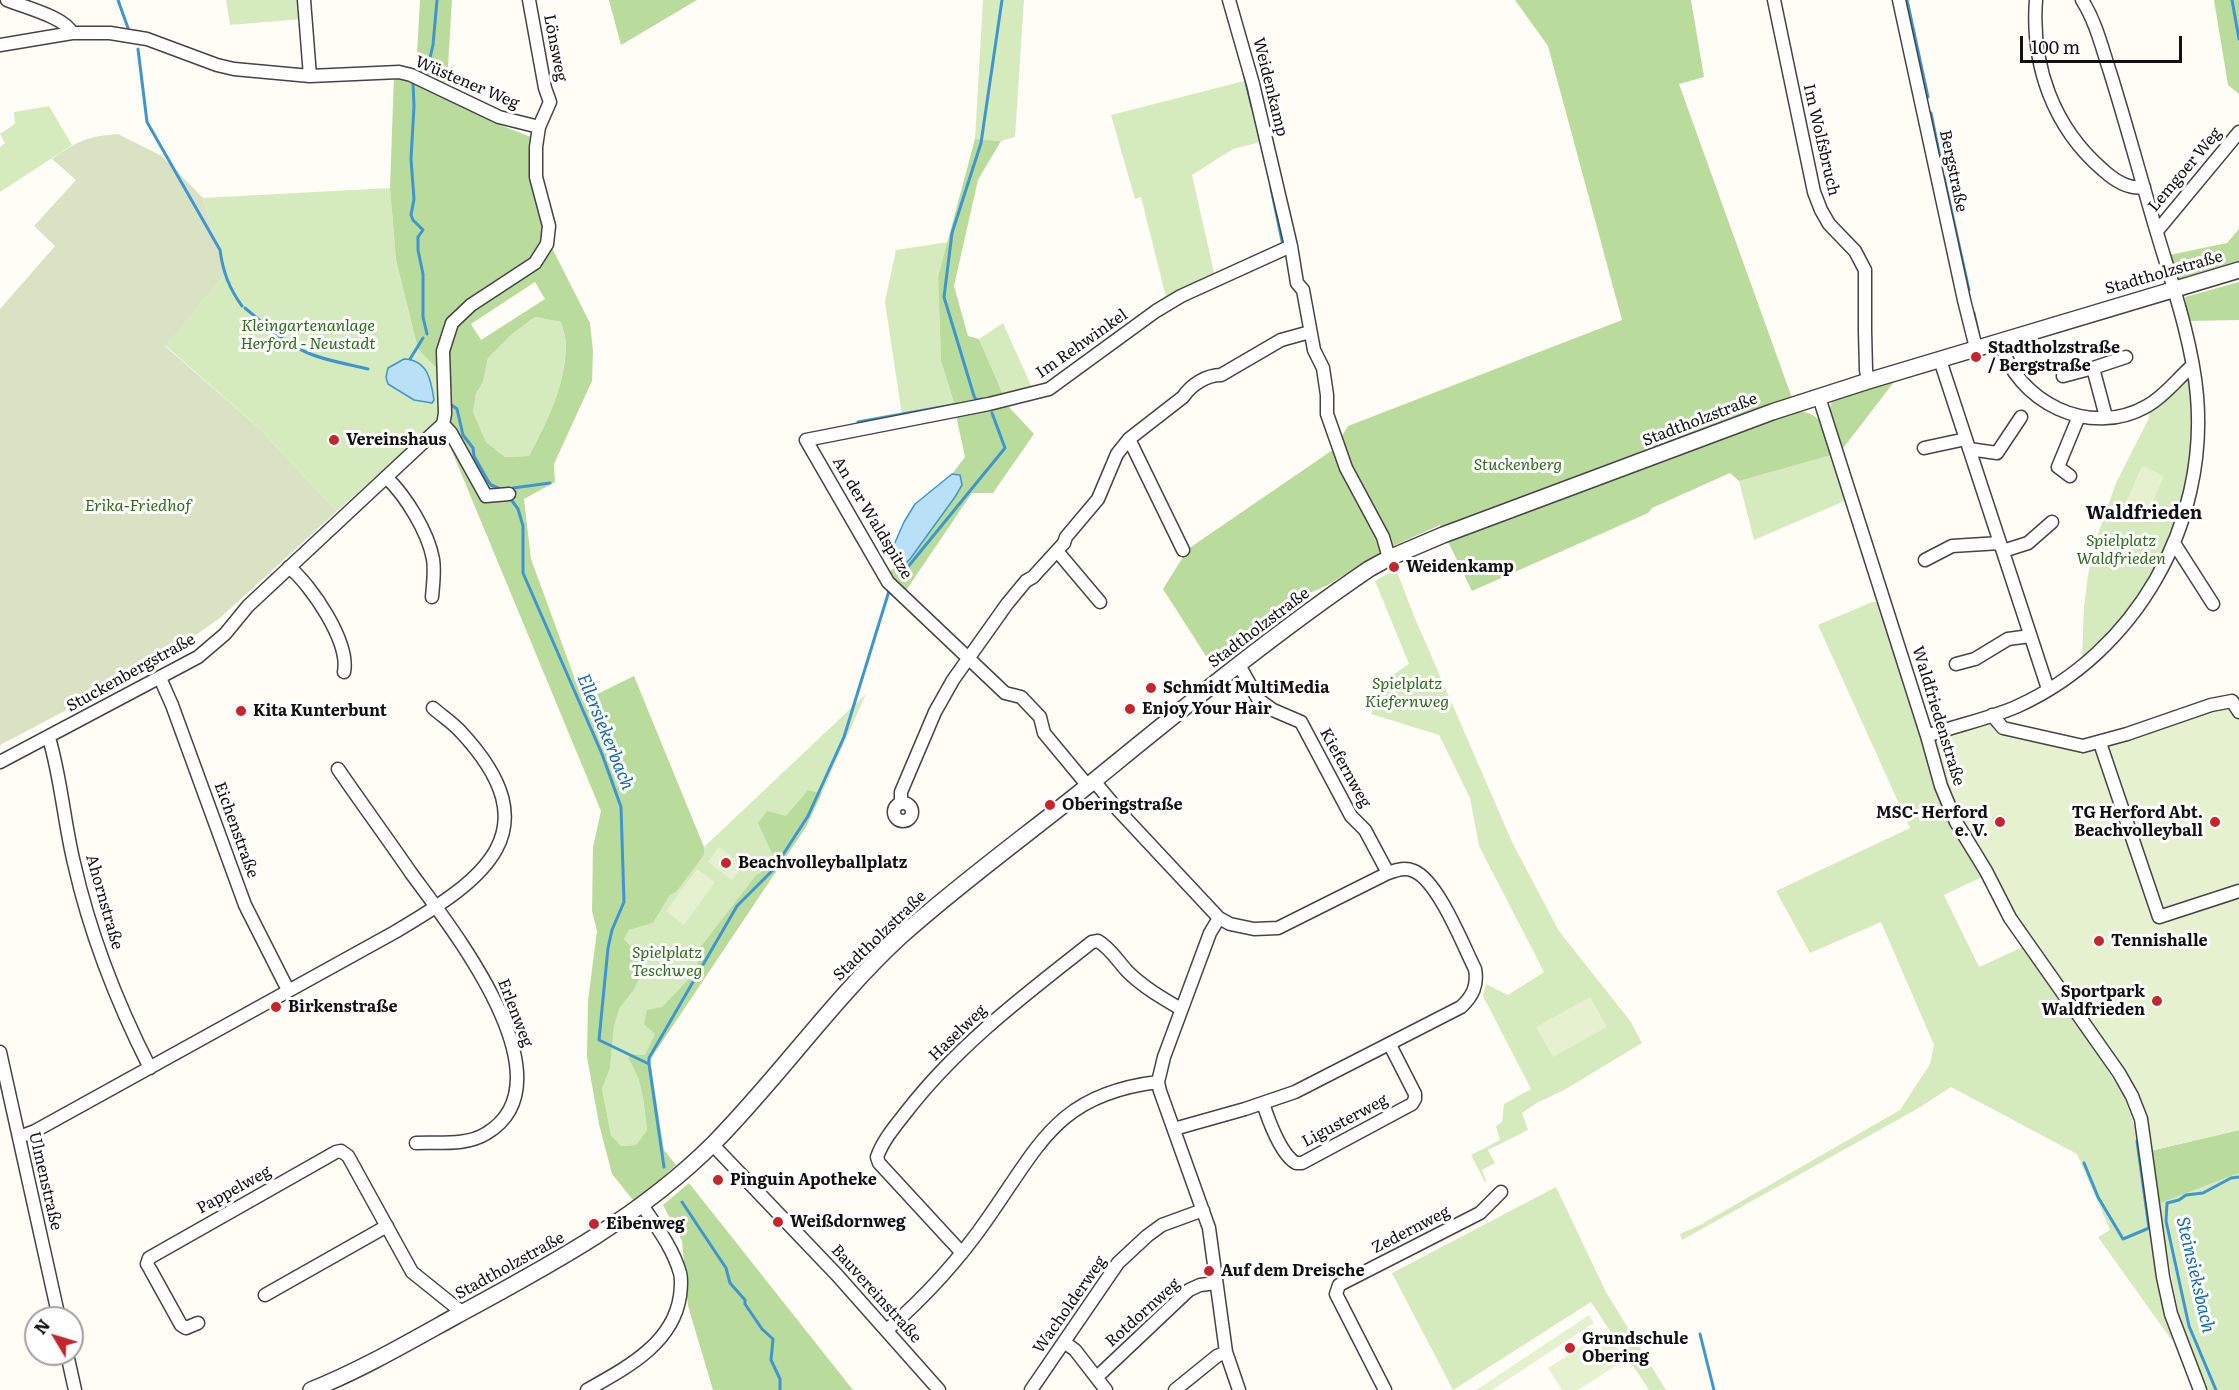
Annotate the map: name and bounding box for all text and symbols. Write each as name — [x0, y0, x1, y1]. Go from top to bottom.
street label: Lönsweg — [539, 13, 571, 83]
scale bar — [2023, 24, 2185, 62]
text: 100 m — [2031, 33, 2080, 60]
street label: Weidenkamp — [1248, 35, 1292, 139]
street label: Wüstener Weg — [412, 52, 522, 114]
street label: Im Wolfsbruch — [1799, 82, 1843, 198]
street label: Lemgoer Weg — [2144, 124, 2226, 216]
street label: Bergstraße — [1935, 128, 1971, 214]
street label: Stadtholzstraße — [2103, 247, 2225, 299]
street label: Im Rehwinkel — [1033, 305, 1131, 383]
park label: Kleingartenanlage Herford - Neustadt — [240, 316, 376, 354]
place label: Stadtholzstraße / Bergstraße — [1988, 338, 2120, 376]
marker: Stadtholzstraße / Bergstraße — [1969, 350, 1983, 364]
street label: Stadtholzstraße — [1640, 389, 1760, 451]
place label: Vereinshaus — [346, 430, 447, 450]
marker: Vereinshaus — [327, 433, 341, 447]
street label: An der Waldspitze — [828, 453, 916, 583]
park label: Stuckenberg — [1474, 455, 1562, 475]
park label: Erika-Friedhof — [85, 496, 191, 516]
district label: Waldfrieden — [2086, 503, 2202, 525]
park label: Spielplatz Waldfrieden — [2076, 531, 2166, 569]
place label: Weidenkamp — [1406, 557, 1514, 577]
marker: Weidenkamp — [1387, 560, 1401, 574]
street label: Stadtholzstraße — [1205, 584, 1313, 672]
street label: Stuckenbergstraße — [63, 630, 199, 716]
street label: Waldfriedenstraße — [1908, 644, 1968, 788]
water label: Ellersiekerbach — [572, 671, 638, 793]
park label: Spielplatz Kiefernweg — [1365, 674, 1449, 712]
place label: Schmidt MultiMedia — [1163, 678, 1329, 698]
marker: Schmidt MultiMedia — [1144, 681, 1158, 695]
place label: Enjoy Your Hair — [1142, 699, 1272, 719]
place label: Kita Kunterbunt — [253, 701, 387, 721]
marker: Enjoy Your Hair — [1123, 702, 1137, 716]
marker: Kita Kunterbunt — [234, 704, 248, 718]
street label: Kiefernweg — [1315, 725, 1375, 811]
street label: Eichenstraße — [210, 779, 262, 881]
place label: Oberingstraße — [1062, 795, 1183, 815]
marker: Oberingstraße — [1043, 798, 1057, 812]
place label: MSC- Herford e. V. — [1876, 803, 1988, 841]
place label: TG Herford Abt. Beachvolleyball — [2072, 803, 2203, 841]
marker: MSC- Herford e. V. — [1993, 815, 2007, 829]
marker: TG Herford Abt. Beachvolleyball — [2208, 815, 2222, 829]
street label: Ahornstraße — [81, 852, 127, 952]
place label: Beachvolleyballplatz — [738, 853, 907, 873]
marker: Beachvolleyballplatz — [719, 856, 733, 870]
street label: Stadtholzstraße — [830, 887, 930, 985]
place label: Tennishalle — [2111, 931, 2208, 951]
marker: Tennishalle — [2092, 934, 2106, 948]
park label: Spielplatz Teschweg — [632, 943, 702, 981]
street label: Erlenweg — [493, 976, 537, 1050]
place label: Sportpark Waldfrieden — [2042, 982, 2145, 1020]
marker: Sportpark Waldfrieden — [2150, 994, 2164, 1008]
place label: Birkenstraße — [288, 997, 398, 1017]
marker: Birkenstraße — [269, 1000, 283, 1014]
street label: Haselweg — [925, 1001, 991, 1065]
street label: Ligusterweg — [1299, 1090, 1391, 1152]
street label: Ulmenstraße — [24, 1130, 66, 1232]
street label: Pappelweg — [194, 1162, 274, 1218]
place label: Pinguin Apotheke — [730, 1170, 877, 1190]
marker: Pinguin Apotheke — [711, 1173, 725, 1187]
street label: Zedernweg — [1369, 1202, 1453, 1258]
place label: Weißdornweg — [790, 1212, 906, 1232]
place label: Eibenweg — [606, 1214, 685, 1234]
marker: Weißdornweg — [771, 1215, 785, 1229]
water label: Steinsieksbach — [2171, 1215, 2219, 1335]
marker: Eibenweg — [587, 1217, 601, 1231]
street label: Stadtholzstraße — [452, 1228, 568, 1304]
street label: Bauvereinstraße — [827, 1241, 925, 1347]
street label: Wacholderweg — [1029, 1253, 1111, 1357]
place label: Auf dem Dreische — [1221, 1261, 1364, 1281]
marker: Auf dem Dreische — [1202, 1264, 1216, 1278]
street label: Rotdornweg — [1102, 1274, 1184, 1352]
north arrow — [24, 1306, 84, 1366]
text: N — [28, 1313, 55, 1339]
place label: Grundschule Obering — [1582, 1329, 1688, 1367]
marker: Grundschule Obering — [1563, 1341, 1577, 1355]

